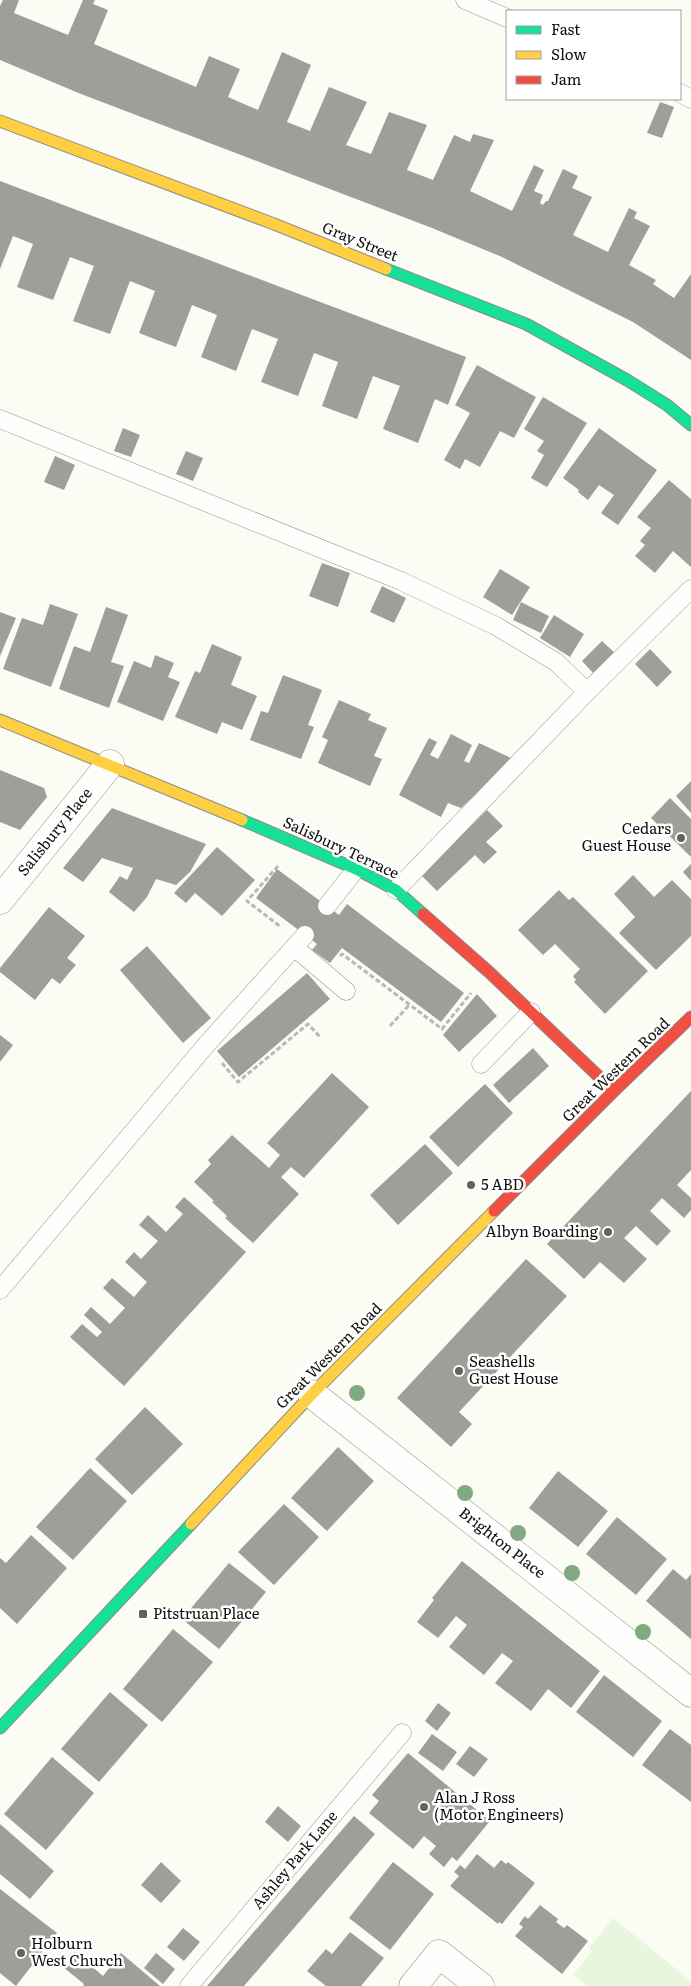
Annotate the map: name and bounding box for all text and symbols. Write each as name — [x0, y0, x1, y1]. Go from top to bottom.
legend — [506, 10, 681, 100]
text: Fast — [551, 17, 580, 40]
text: Slow — [551, 42, 586, 65]
text: Jam — [551, 67, 582, 90]
street label: Gray Street — [319, 215, 402, 266]
street label: Salisbury Place — [11, 782, 97, 880]
street label: Salisbury Terrace — [280, 810, 404, 884]
place label: Cedars Guest House — [582, 816, 671, 856]
marker: Cedars Guest House — [675, 832, 687, 844]
street label: Great Western Road — [556, 1011, 674, 1126]
place label: 5 ABD — [481, 1172, 524, 1195]
marker: 5 ABD — [465, 1179, 477, 1191]
place label: Albyn Boarding — [485, 1219, 599, 1242]
marker: Albyn Boarding — [602, 1226, 614, 1238]
street label: Great Western Road — [270, 1297, 386, 1413]
place label: Seashells Guest House — [469, 1349, 558, 1389]
marker: Seashells Guest House — [453, 1365, 465, 1377]
street label: Brighton Place — [455, 1501, 551, 1583]
place label: Pitstruan Place — [153, 1601, 260, 1624]
marker: Pitstruan Place — [137, 1608, 149, 1620]
place label: Alan J Ross (Motor Engineers) — [434, 1785, 564, 1825]
marker: Alan J Ross (Motor Engineers) — [418, 1801, 430, 1813]
street label: Ashley Park Lane — [246, 1804, 342, 1913]
place label: Holburn West Church — [31, 1931, 123, 1971]
marker: Holburn West Church — [15, 1947, 27, 1959]

